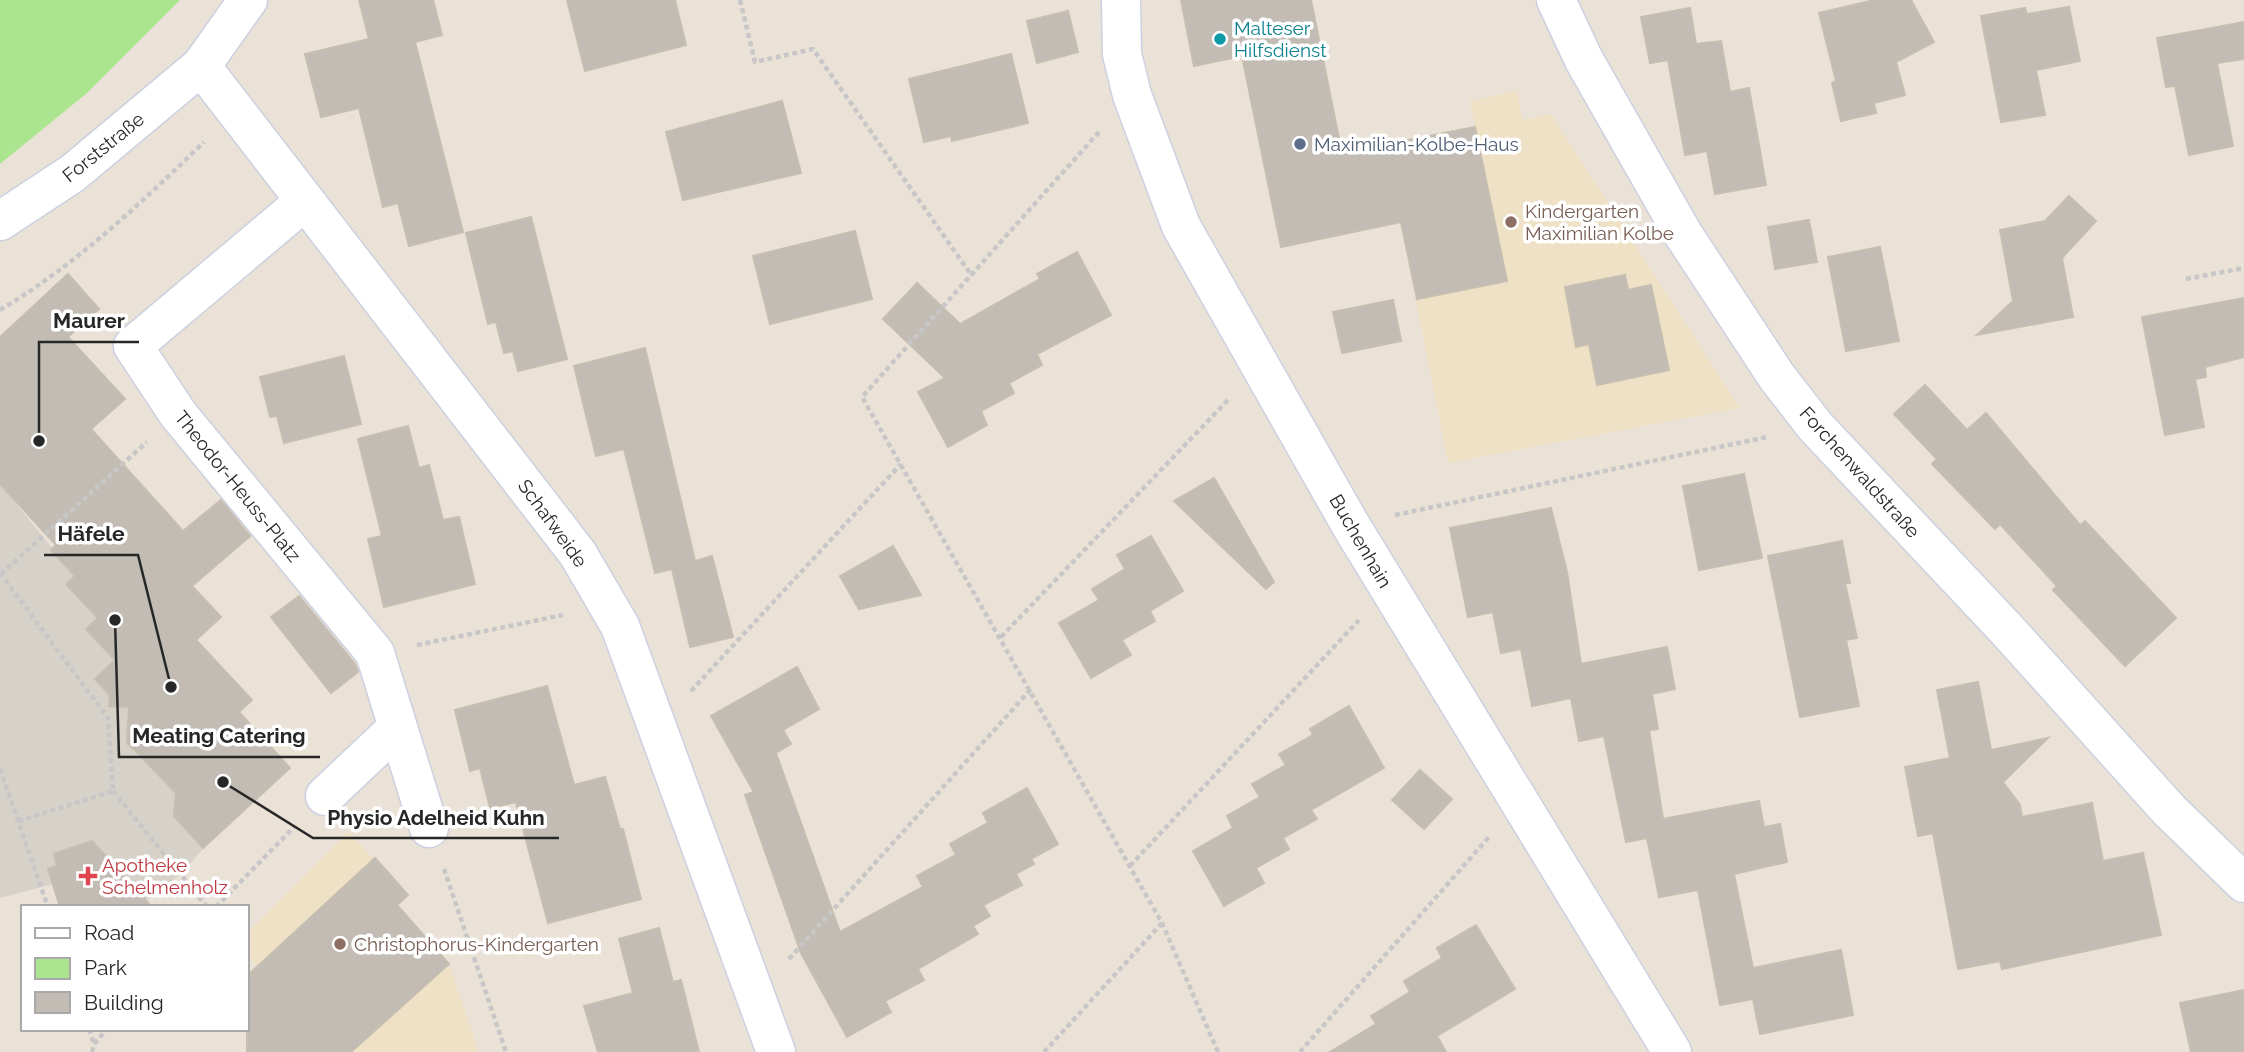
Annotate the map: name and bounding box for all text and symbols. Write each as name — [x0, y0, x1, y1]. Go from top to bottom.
place label: Malteser Hilfsdienst — [1234, 17, 1327, 61]
marker: Malteser Hilfsdienst — [1212, 31, 1228, 47]
street label: Forststraße — [58, 108, 148, 186]
place label: Maximilian-Kolbe-Haus — [1314, 133, 1519, 155]
marker: Maximilian-Kolbe-Haus — [1292, 136, 1308, 152]
place label: Kindergarten Maximilian Kolbe — [1525, 200, 1674, 244]
marker: Kindergarten Maximilian Kolbe — [1503, 214, 1519, 230]
callout: Maurer — [39, 300, 139, 342]
text: Maurer — [53, 308, 125, 333]
street label: Forchenwaldstraße — [1795, 402, 1925, 542]
street label: Theodor-Heuss-Platz — [170, 406, 306, 566]
street label: Schafweide — [514, 475, 592, 571]
street label: Buchenhain — [1325, 490, 1397, 592]
callout: Häfele — [44, 513, 138, 555]
text: Häfele — [58, 521, 125, 546]
callout: Meating Catering — [119, 715, 320, 757]
text: Meating Catering — [132, 723, 306, 748]
callout: Physio Adelheid Kuhn — [313, 796, 559, 838]
text: Physio Adelheid Kuhn — [327, 805, 545, 830]
place label: Apotheke Schelmenholz — [102, 854, 228, 898]
marker: Apotheke Schelmenholz — [80, 868, 96, 884]
legend — [21, 905, 248, 1031]
text: Road — [84, 920, 134, 945]
place label: Christophorus-Kindergarten — [354, 933, 599, 955]
marker: Christophorus-Kindergarten — [332, 936, 348, 952]
text: Park — [84, 955, 127, 980]
text: Building — [84, 990, 164, 1015]

